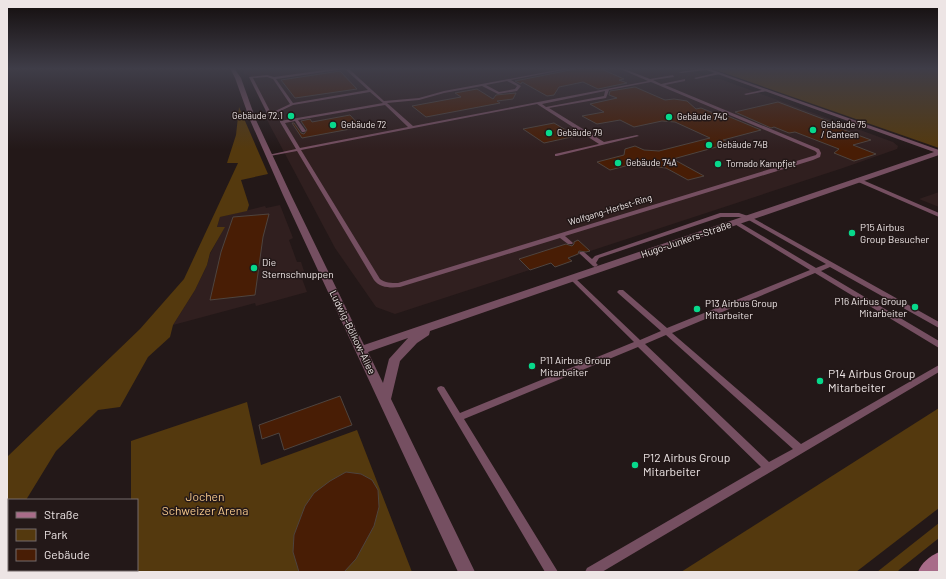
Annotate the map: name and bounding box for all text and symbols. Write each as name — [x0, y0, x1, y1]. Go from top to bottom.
place label: Gebäude 72.1 — [232, 110, 283, 121]
marker: Gebäude 72.1 — [286, 111, 296, 121]
place label: Gebäude 74C — [677, 111, 728, 122]
marker: Gebäude 74C — [664, 112, 674, 122]
place label: Gebäude 72 — [341, 119, 386, 130]
place label: Gebäude 75 / Canteen — [821, 119, 866, 140]
marker: Gebäude 72 — [328, 120, 338, 130]
marker: Gebäude 75 / Canteen — [808, 125, 818, 135]
place label: Gebäude 79 — [557, 127, 602, 138]
marker: Gebäude 79 — [544, 128, 554, 138]
place label: Gebäude 74B — [717, 139, 768, 150]
marker: Gebäude 74B — [704, 140, 714, 150]
place label: Gebäude 74A — [626, 157, 677, 168]
marker: Gebäude 74A — [613, 158, 623, 168]
place label: Tornado Kampfjet — [726, 158, 796, 169]
marker: Tornado Kampfjet — [713, 159, 723, 169]
street label: Wolfgang-Herbst-Ring — [567, 191, 653, 228]
street label: Hugo-Junkers-Straße — [639, 218, 733, 260]
place label: P15 Airbus Group Besucher — [860, 221, 930, 245]
marker: P15 Airbus Group Besucher — [847, 228, 857, 238]
place label: Die Sternschnuppen — [262, 256, 334, 280]
marker: Die Sternschnuppen — [249, 263, 259, 273]
street label: Ludwig-Bölkow-Allee — [327, 288, 379, 376]
place label: P16 Airbus Group Mitarbeiter — [834, 295, 907, 319]
place label: P13 Airbus Group Mitarbeiter — [705, 297, 778, 321]
marker: P16 Airbus Group Mitarbeiter — [910, 302, 920, 312]
marker: P13 Airbus Group Mitarbeiter — [692, 304, 702, 314]
place label: P11 Airbus Group Mitarbeiter — [540, 354, 611, 378]
marker: P11 Airbus Group Mitarbeiter — [527, 361, 537, 371]
place label: P14 Airbus Group Mitarbeiter — [828, 366, 915, 394]
marker: P14 Airbus Group Mitarbeiter — [815, 376, 825, 386]
place label: P12 Airbus Group Mitarbeiter — [643, 450, 730, 478]
marker: P12 Airbus Group Mitarbeiter — [630, 460, 640, 470]
park label: Jochen Schweizer Arena — [162, 489, 248, 517]
legend — [8, 499, 138, 571]
text: Straße — [44, 507, 79, 521]
text: Park — [44, 527, 68, 541]
text: Gebäude — [44, 547, 90, 561]

